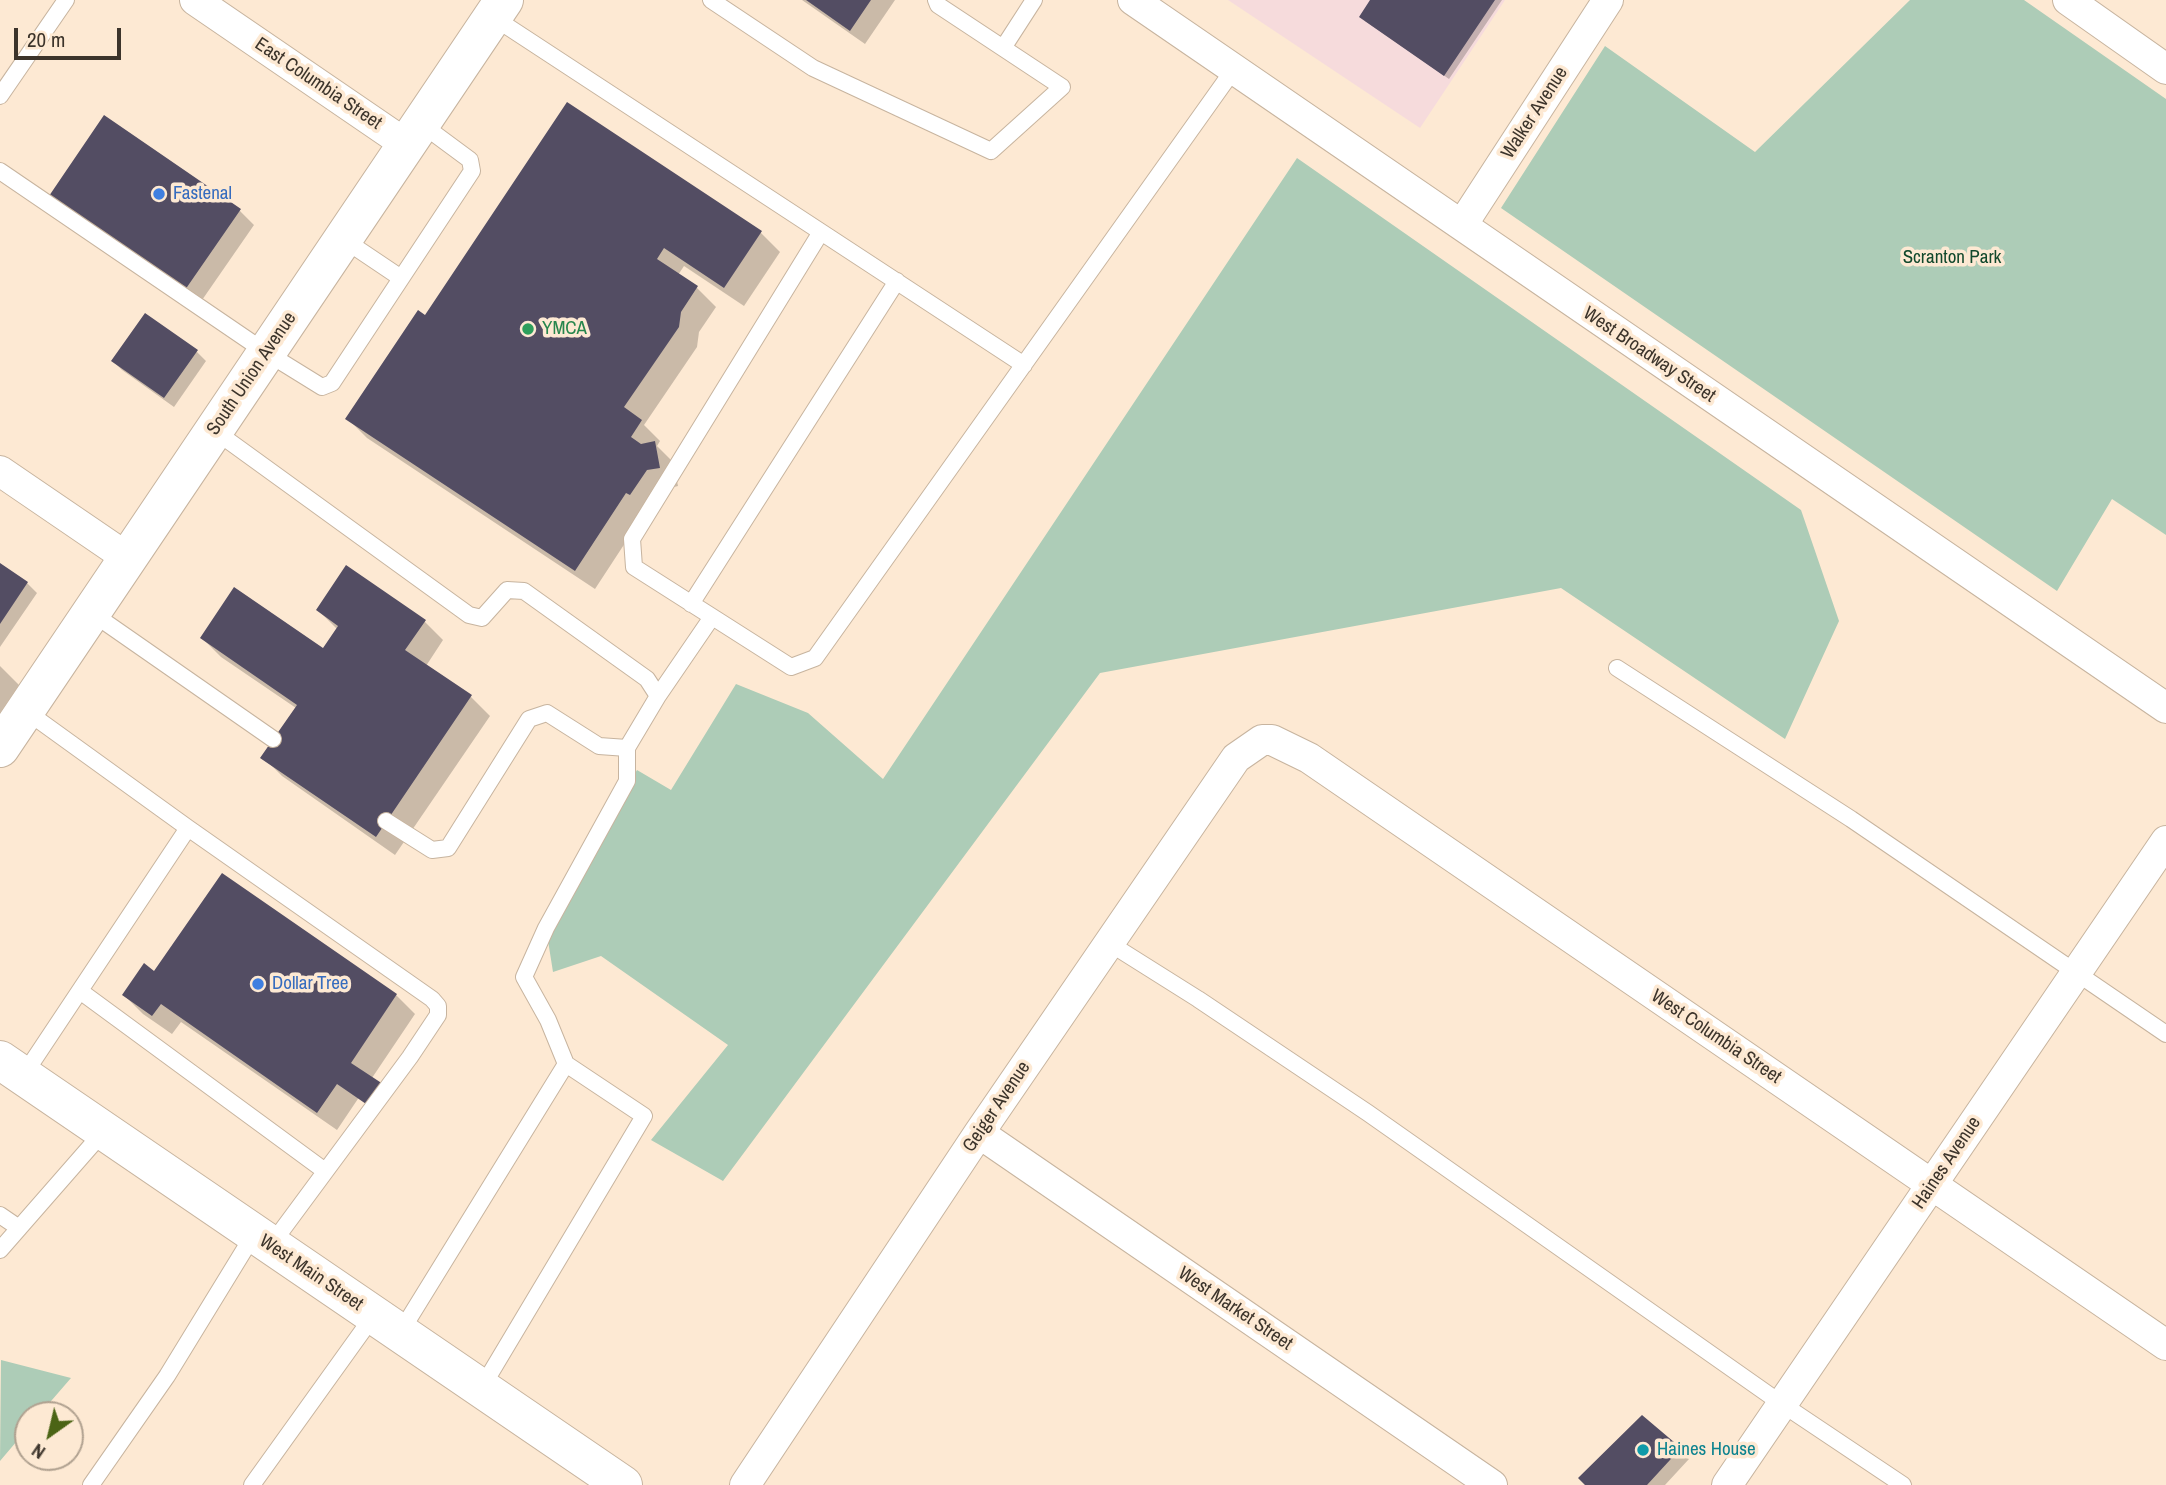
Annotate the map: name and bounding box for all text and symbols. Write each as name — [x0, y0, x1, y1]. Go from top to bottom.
scale bar — [18, 14, 124, 58]
text: 20 m — [27, 25, 65, 54]
street label: East Columbia Street — [250, 33, 386, 135]
street label: Walker Avenue — [1497, 63, 1573, 163]
place label: Fastenal — [173, 183, 232, 205]
marker: Fastenal — [151, 186, 167, 202]
park label: Scranton Park — [1903, 247, 2001, 269]
street label: West Broadway Street — [1578, 302, 1720, 408]
street label: South Union Avenue — [202, 308, 302, 440]
place label: YMCA — [542, 318, 587, 340]
marker: YMCA — [520, 321, 536, 337]
place label: Dollar Tree — [272, 973, 348, 995]
marker: Dollar Tree — [250, 976, 266, 992]
street label: West Columbia Street — [1647, 985, 1785, 1089]
street label: Geiger Avenue — [958, 1057, 1036, 1157]
street label: Haines Avenue — [1908, 1113, 1986, 1213]
street label: West Main Street — [255, 1230, 367, 1316]
street label: West Market Street — [1173, 1262, 1297, 1356]
north arrow — [14, 1401, 84, 1471]
text: N — [26, 1438, 50, 1466]
place label: Haines House — [1657, 1439, 1756, 1461]
marker: Haines House — [1635, 1442, 1651, 1458]

